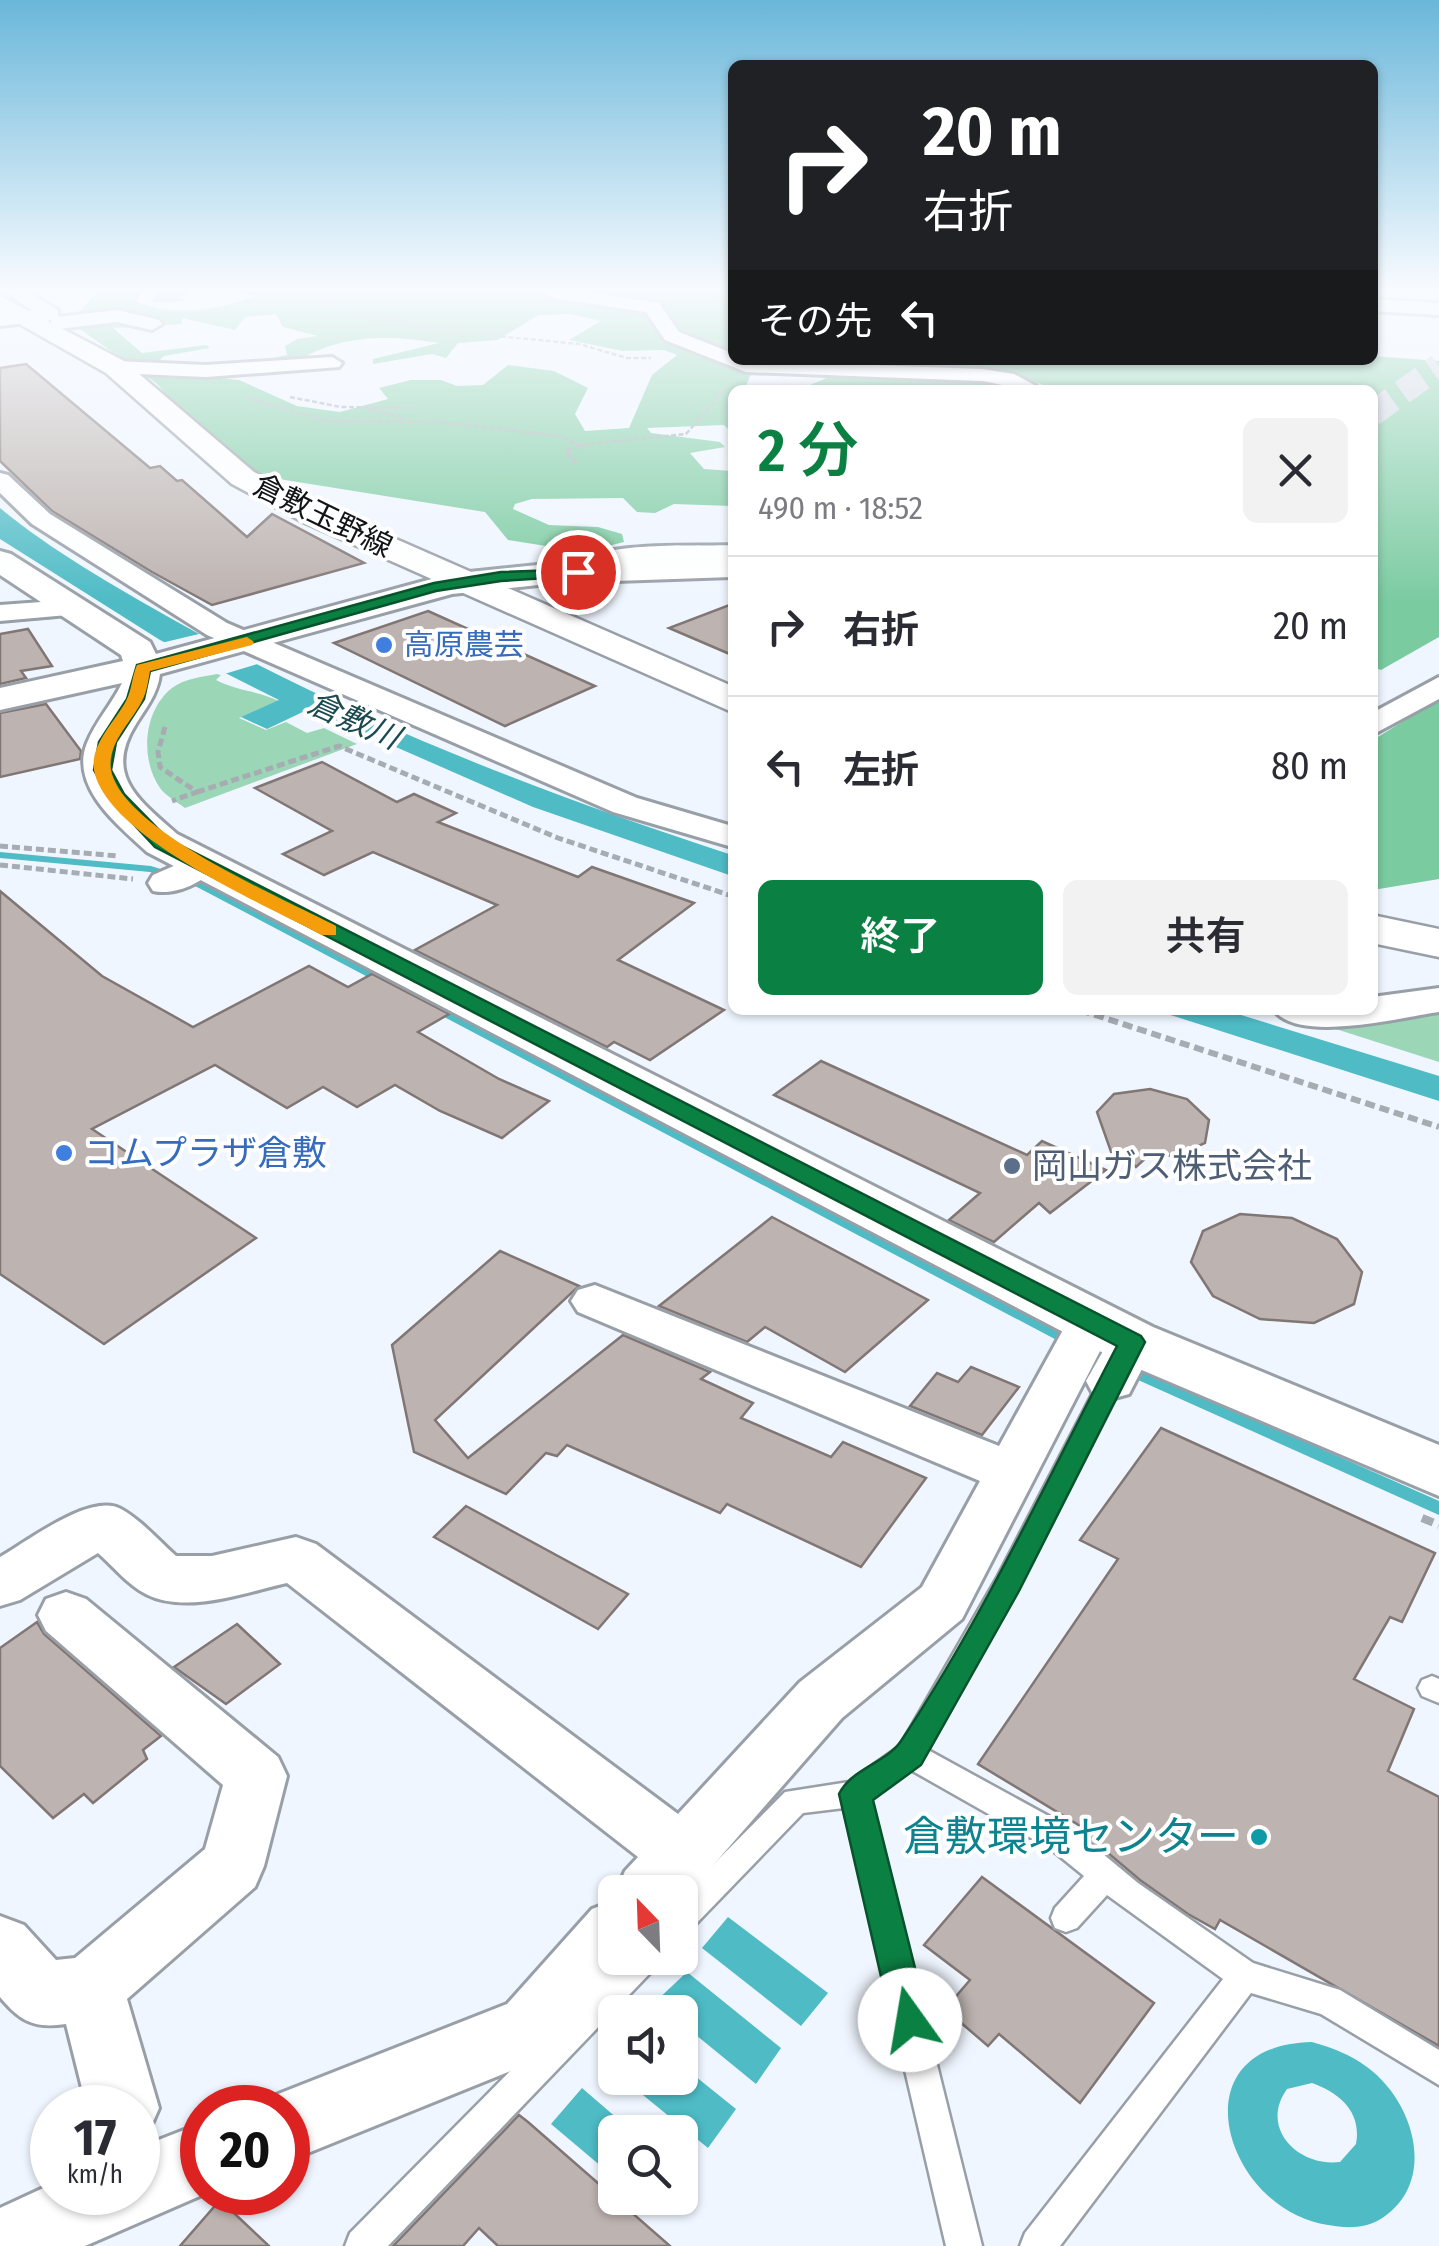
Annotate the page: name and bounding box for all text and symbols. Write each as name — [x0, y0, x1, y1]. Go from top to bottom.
text: 20 m — [923, 90, 1062, 174]
icon: right — [758, 100, 888, 230]
text: 右折 — [923, 185, 1013, 239]
icon: left — [892, 290, 947, 345]
text: その先 — [758, 298, 872, 344]
text: 2 分 — [758, 415, 858, 487]
button: close — [1243, 418, 1348, 523]
street label: 倉敷玉野線 — [248, 467, 398, 565]
text: 490 m · 18:52 — [758, 489, 923, 527]
pin — [536, 530, 621, 615]
icon: arrive — [551, 545, 606, 600]
icon: right — [758, 599, 813, 654]
text: 20 m — [1273, 603, 1348, 649]
text: 右折 — [843, 607, 919, 653]
place label: 高原農芸 — [404, 627, 524, 663]
marker: 高原農芸 — [373, 634, 395, 656]
water label: 倉敷川 — [302, 683, 408, 758]
icon: left — [758, 739, 813, 794]
text: 80 m — [1271, 743, 1348, 789]
text: 左折 — [843, 747, 919, 793]
button: 終了 — [758, 880, 1043, 995]
button: 共有 — [1063, 880, 1348, 995]
place label: コムプラザ倉敷 — [84, 1132, 327, 1174]
marker: コムプラザ倉敷 — [53, 1142, 75, 1164]
place label: 岡山ガス株式会社 — [1032, 1145, 1312, 1187]
marker: 岡山ガス株式会社 — [1001, 1155, 1023, 1177]
place label: 倉敷環境センター — [903, 1812, 1239, 1862]
marker: 倉敷環境センター — [1248, 1826, 1270, 1848]
north arrow — [598, 1875, 698, 1975]
map controls — [598, 1875, 698, 2215]
position arrow — [858, 1968, 962, 2072]
button: sound — [598, 1995, 698, 2095]
speed limit sign: 20 — [180, 2085, 310, 2215]
text: 17 — [74, 2108, 116, 2168]
button: search — [598, 2115, 698, 2215]
text: km/h — [67, 2160, 123, 2190]

